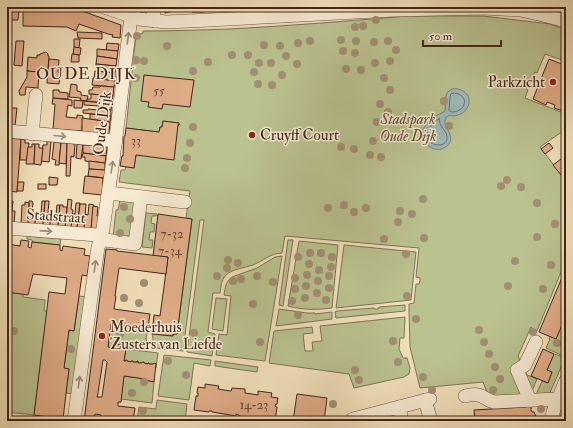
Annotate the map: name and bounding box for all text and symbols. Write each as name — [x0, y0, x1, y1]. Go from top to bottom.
scale bar — [423, 22, 501, 48]
text: 50 m — [429, 29, 453, 44]
one-way arrow — [124, 32, 132, 45]
district label: OUDE DIJK — [36, 64, 136, 85]
place label: Parkzicht — [488, 73, 545, 92]
marker: Parkzicht — [548, 77, 558, 87]
house number: 55 — [153, 83, 165, 99]
street label: Oude Dijk — [89, 90, 116, 156]
park label: Stadspark Oude Dijk — [380, 110, 436, 146]
place label: Cruyff Court — [260, 126, 339, 145]
marker: Cruyff Court — [247, 130, 257, 140]
one-way arrow — [53, 132, 66, 140]
house number: 33 — [131, 133, 141, 149]
one-way arrow — [108, 161, 116, 174]
street label: Stadstraat — [26, 205, 86, 228]
house number: 7-32 — [160, 226, 184, 242]
one-way arrow — [39, 228, 52, 235]
house number: 7-34 — [158, 243, 183, 259]
one-way arrow — [91, 260, 99, 273]
place label: Moederhuis Zusters van Liefde — [110, 318, 222, 354]
marker: Moederhuis Zusters van Liefde — [97, 331, 107, 341]
one-way arrow — [75, 376, 83, 389]
house number: 14-23 — [240, 397, 268, 413]

